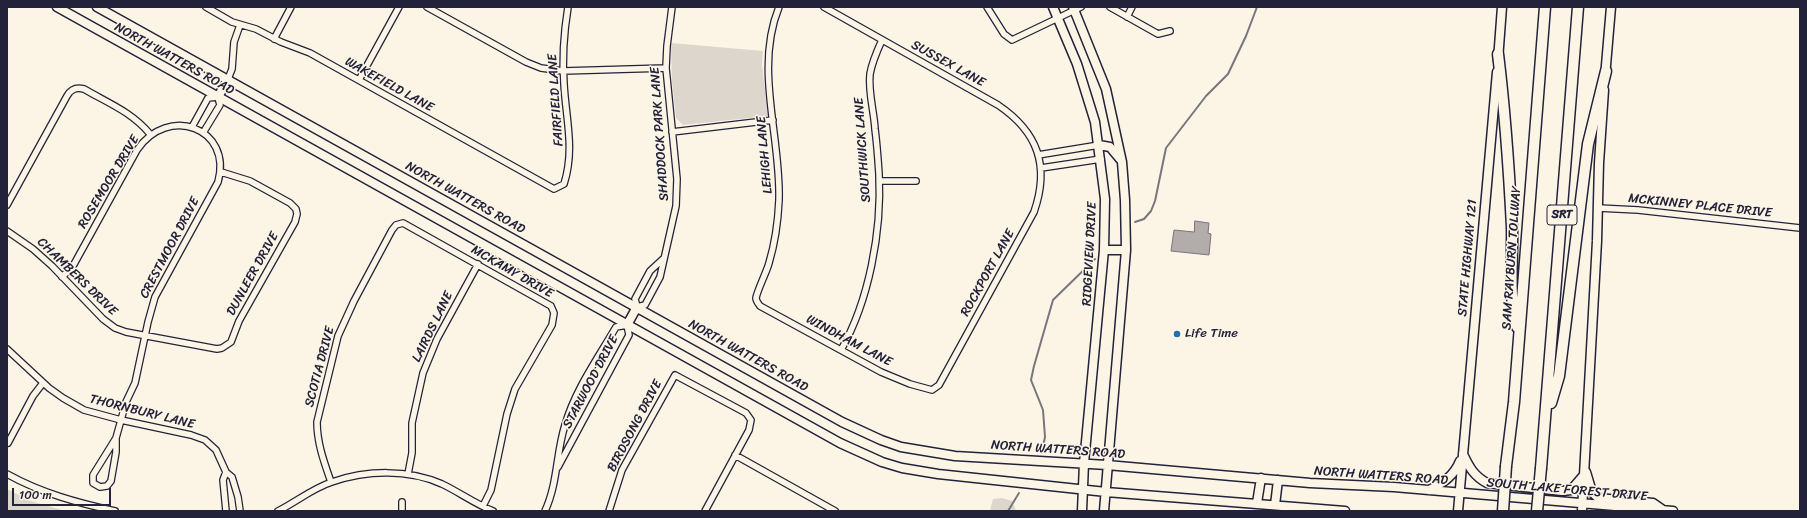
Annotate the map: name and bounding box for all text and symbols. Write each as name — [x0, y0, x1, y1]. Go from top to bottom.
street label: NORTH WATTERS ROAD — [111, 20, 237, 98]
street label: SUSSEX LANE — [908, 37, 988, 91]
street label: FAIRFIELD LANE — [545, 53, 567, 147]
street label: WAKEFIELD LANE — [342, 54, 436, 116]
street label: SHADDOCK PARK LANE — [648, 66, 672, 202]
street label: SOUTHWICK LANE — [852, 97, 874, 203]
street label: LEHIGH LANE — [754, 115, 776, 195]
street label: ROSEMOOR DRIVE — [75, 133, 143, 231]
street label: NORTH WATTERS ROAD — [402, 159, 528, 237]
street label: SAM RAYBURN TOLLWAY — [1499, 185, 1525, 331]
street label: MCKINNEY PLACE DRIVE — [1627, 191, 1773, 221]
street label: CRESTMOOR DRIVE — [137, 195, 203, 301]
street label: STATE HIGHWAY 121 — [1455, 199, 1481, 317]
street label: RIDGEVIEW DRIVE — [1079, 201, 1101, 307]
road number: SRT — [1547, 205, 1577, 225]
street label: ROCKPORT LANE — [958, 227, 1018, 319]
street label: DUNLEER DRIVE — [224, 230, 282, 318]
street label: CHAMBERS DRIVE — [34, 235, 120, 319]
street label: MCKAMY DRIVE — [468, 242, 556, 302]
street label: LAIRDS LANE — [409, 289, 457, 365]
street label: WINDHAM LANE — [803, 312, 895, 370]
street label: NORTH WATTERS ROAD — [685, 317, 811, 395]
street label: SCOTIA DRIVE — [302, 325, 338, 409]
place label: Life Time — [1185, 326, 1238, 342]
marker: Life Time — [1172, 329, 1182, 339]
street label: STARWOOD DRIVE — [560, 333, 622, 431]
street label: BIRDSONG DRIVE — [604, 377, 666, 475]
street label: THORNBURY LANE — [88, 391, 196, 433]
street label: NORTH WATTERS ROAD — [990, 438, 1126, 462]
street label: NORTH WATTERS ROAD — [1313, 464, 1449, 488]
street label: SOUTH LAKE FOREST DRIVE — [1486, 475, 1648, 505]
scale bar — [14, 480, 113, 506]
text: 100 m — [19, 484, 52, 506]

